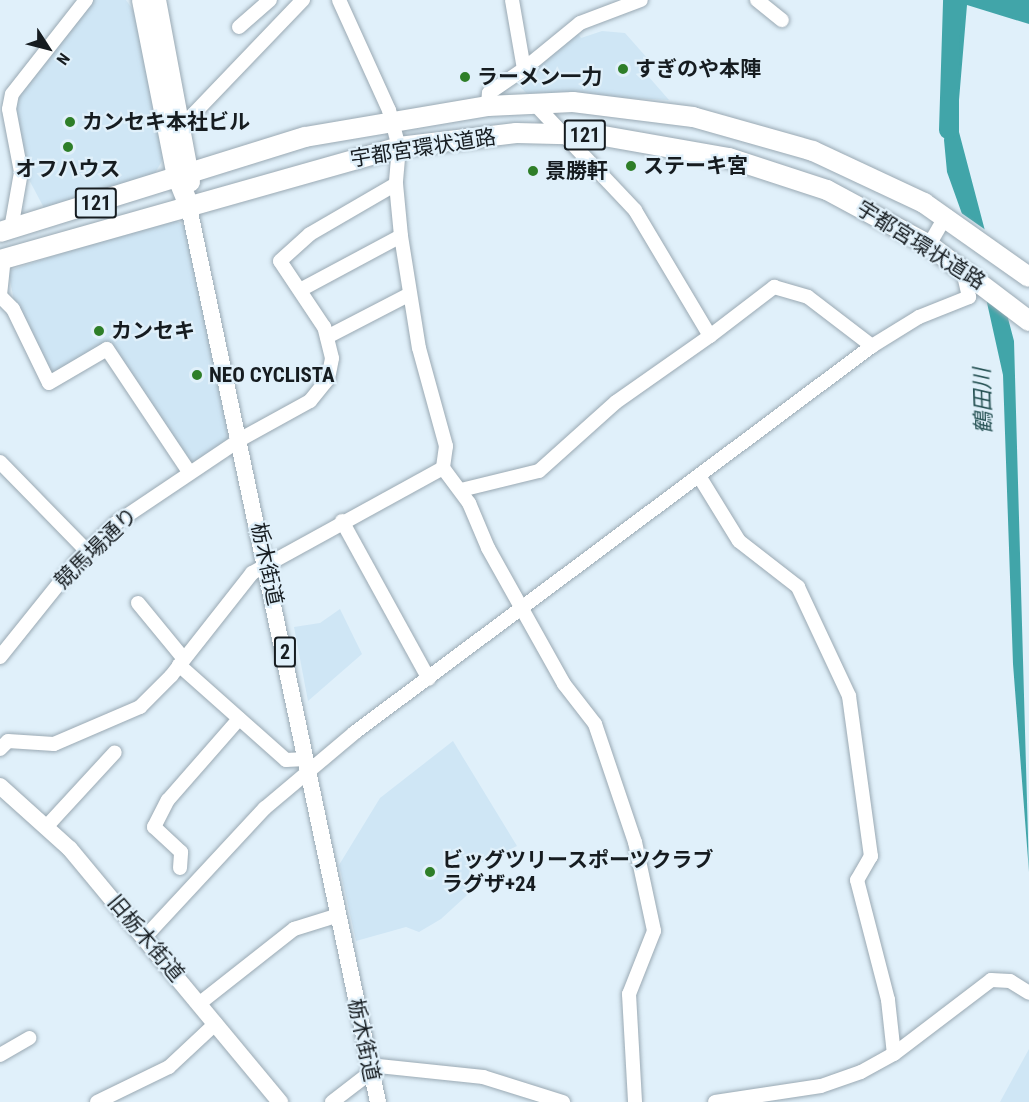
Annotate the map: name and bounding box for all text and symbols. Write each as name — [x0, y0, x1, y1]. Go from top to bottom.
north arrow — [18, 18, 78, 78]
text: N — [52, 49, 74, 68]
place label: すぎのや本陣 — [635, 56, 761, 82]
marker: すぎのや本陣 — [616, 62, 630, 76]
place label: ラーメン一力 — [477, 64, 603, 90]
marker: ラーメン一力 — [458, 70, 472, 84]
place label: カンセキ本社ビル — [82, 109, 250, 135]
marker: カンセキ本社ビル — [63, 115, 77, 129]
road number: 121 — [562, 118, 608, 152]
street label: 宇都宮環状道路 — [348, 124, 498, 172]
marker: オフハウス — [61, 140, 75, 154]
place label: ステーキ宮 — [643, 153, 748, 179]
place label: オフハウス — [16, 156, 120, 182]
place label: 景勝軒 — [545, 158, 608, 184]
marker: ステーキ宮 — [624, 159, 638, 173]
marker: 景勝軒 — [526, 164, 540, 178]
road number: 121 — [74, 186, 118, 220]
street label: 宇都宮環状道路 — [852, 195, 990, 295]
place label: カンセキ — [111, 318, 195, 344]
marker: カンセキ — [92, 324, 106, 338]
place label: NEO CYCLISTA — [209, 362, 334, 388]
marker: NEO CYCLISTA — [190, 368, 204, 382]
water label: 鶴田川 — [969, 368, 997, 434]
street label: 競馬場通り — [49, 502, 143, 594]
street label: 栃木街道 — [246, 520, 288, 608]
road number: 2 — [273, 635, 297, 669]
place label: ビッグツリースポーツクラブ ラグザ+24 — [442, 847, 715, 897]
marker: ビッグツリースポーツクラブ ラグザ+24 — [423, 865, 437, 879]
street label: 旧栃木街道 — [103, 890, 189, 986]
street label: 栃木街道 — [343, 996, 385, 1084]

